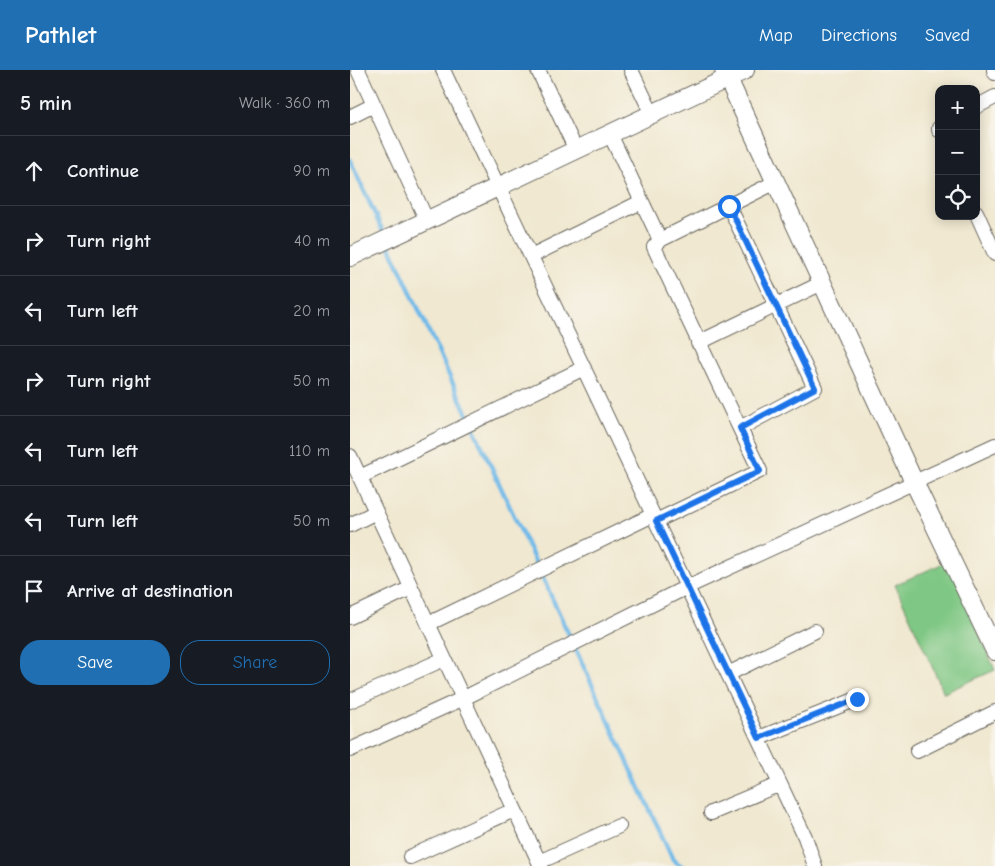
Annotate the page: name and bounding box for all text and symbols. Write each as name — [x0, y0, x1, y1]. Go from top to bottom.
text: Pathlet — [25, 21, 96, 49]
text: Map — [759, 25, 793, 46]
text: Directions — [821, 25, 897, 46]
text: Saved — [925, 25, 970, 46]
map controls — [935, 85, 980, 220]
button: + — [935, 85, 980, 130]
text: 5 min — [20, 91, 72, 115]
text: Walk · 360 m — [239, 94, 330, 112]
button: − — [935, 130, 980, 175]
icon: ahead — [20, 157, 48, 185]
text: Continue — [67, 160, 139, 182]
text: 90 m — [293, 162, 330, 180]
button: locate — [935, 175, 980, 220]
route start — [718, 195, 741, 218]
icon: right — [20, 227, 48, 255]
text: Turn right — [67, 230, 151, 252]
text: 40 m — [294, 232, 330, 250]
icon: left — [20, 297, 48, 325]
text: Turn left — [67, 300, 138, 322]
text: 20 m — [293, 302, 330, 320]
icon: right — [20, 367, 48, 395]
text: Turn right — [67, 370, 151, 392]
text: 50 m — [293, 372, 330, 390]
icon: left — [20, 437, 48, 465]
text: Turn left — [67, 440, 138, 462]
text: 110 m — [289, 442, 330, 460]
icon: left — [20, 507, 48, 535]
text: Turn left — [67, 510, 138, 532]
text: 50 m — [293, 512, 330, 530]
icon: arrive — [20, 577, 48, 605]
text: Arrive at destination — [67, 580, 233, 602]
button: Save — [20, 640, 170, 685]
button: Share — [180, 640, 330, 685]
route end — [846, 688, 869, 711]

